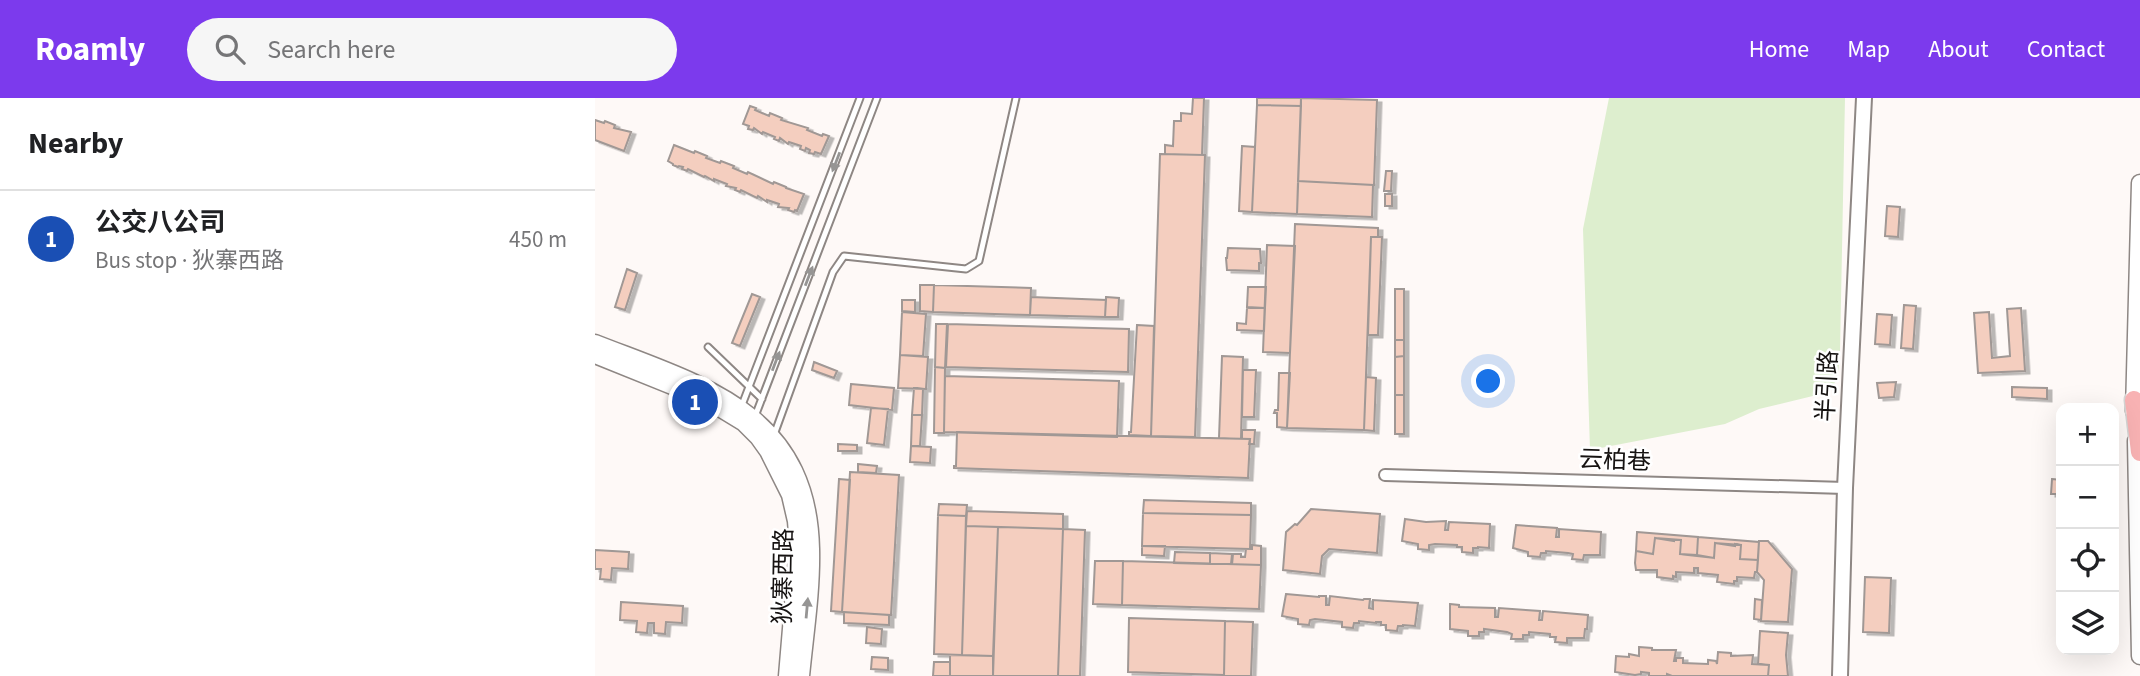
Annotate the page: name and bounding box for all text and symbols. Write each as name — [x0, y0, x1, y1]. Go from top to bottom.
search box — [187, 18, 677, 81]
text: Roamly — [35, 26, 145, 73]
icon: search — [211, 30, 249, 68]
text: Search here — [267, 31, 395, 68]
text: Home — [1749, 32, 1809, 67]
text: Map — [1847, 32, 1890, 67]
text: About — [1928, 32, 1989, 67]
text: Contact — [2027, 32, 2105, 67]
text: Nearby — [28, 122, 123, 165]
one-way arrow — [830, 151, 841, 172]
text: 公交八公司 — [95, 204, 225, 241]
text: 1 — [45, 223, 57, 256]
text: 450 m — [509, 223, 567, 256]
text: Bus stop · 狄寨西路 — [95, 244, 284, 277]
one-way arrow — [804, 265, 815, 286]
street label: 半引路 — [1808, 349, 1847, 423]
one-way arrow — [771, 351, 782, 372]
your location — [1471, 364, 1505, 398]
pin: 1 — [672, 376, 718, 428]
map controls — [2056, 403, 2119, 655]
button: + — [2056, 403, 2119, 466]
street label: 云柏巷 — [1578, 442, 1652, 479]
button: − — [2056, 466, 2119, 529]
street label: 狄寨西路 — [765, 528, 802, 624]
button: locate — [2056, 529, 2119, 592]
button: layers — [2056, 592, 2119, 655]
one-way arrow — [802, 597, 813, 619]

